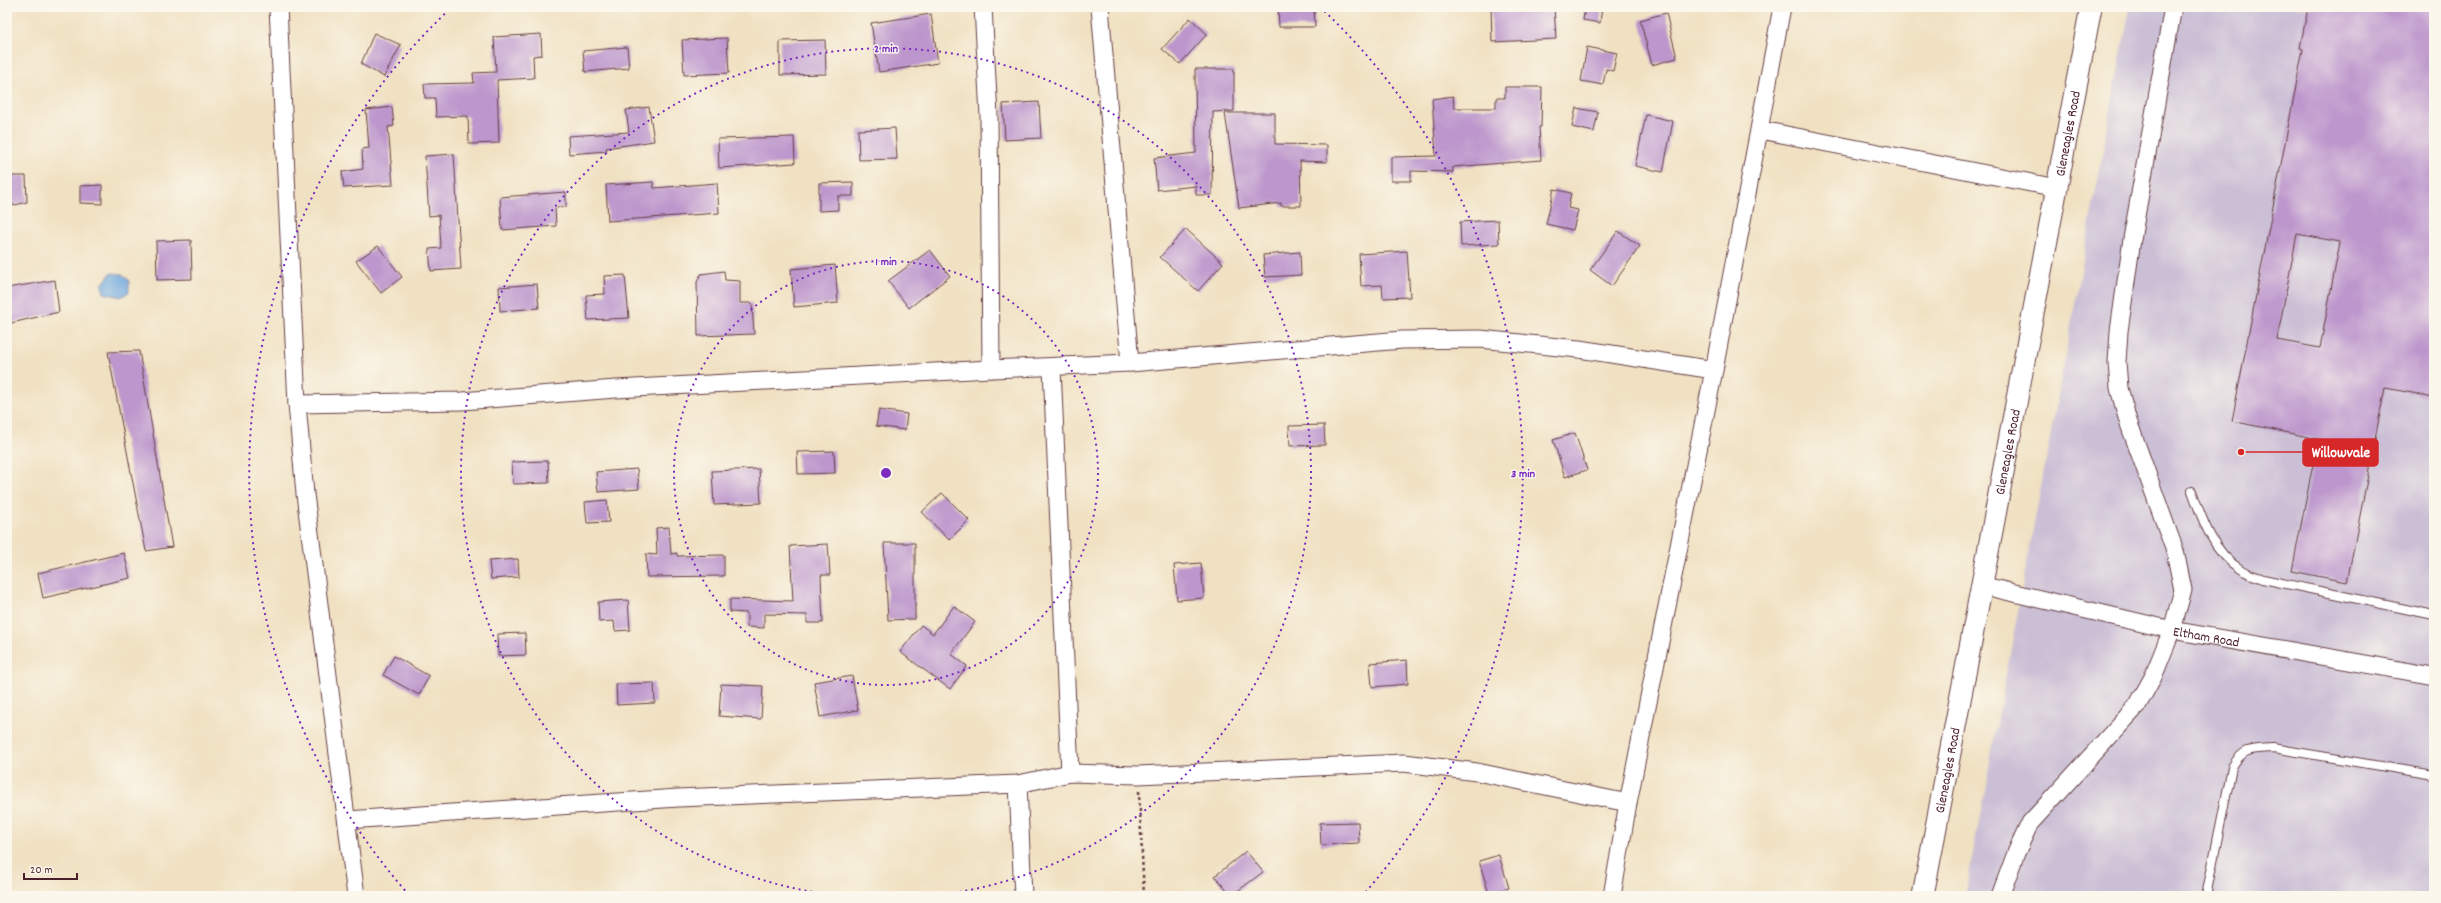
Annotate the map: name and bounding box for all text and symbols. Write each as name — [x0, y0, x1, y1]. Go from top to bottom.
text: 2 min — [874, 41, 898, 58]
street label: Gleneagles Road — [2051, 89, 2087, 178]
text: 1 min — [875, 254, 897, 271]
street label: Gleneagles Road — [1991, 408, 2027, 497]
callout: Willowvale — [2303, 439, 2378, 466]
text: Willowvale — [2312, 443, 2371, 465]
centre of rings — [879, 466, 893, 480]
text: 3 min — [1511, 466, 1535, 483]
street label: Eltham Road — [2171, 622, 2241, 654]
street label: Gleneagles Road — [1931, 726, 1967, 815]
scale bar — [24, 855, 77, 881]
text: 20 m — [30, 862, 53, 879]

